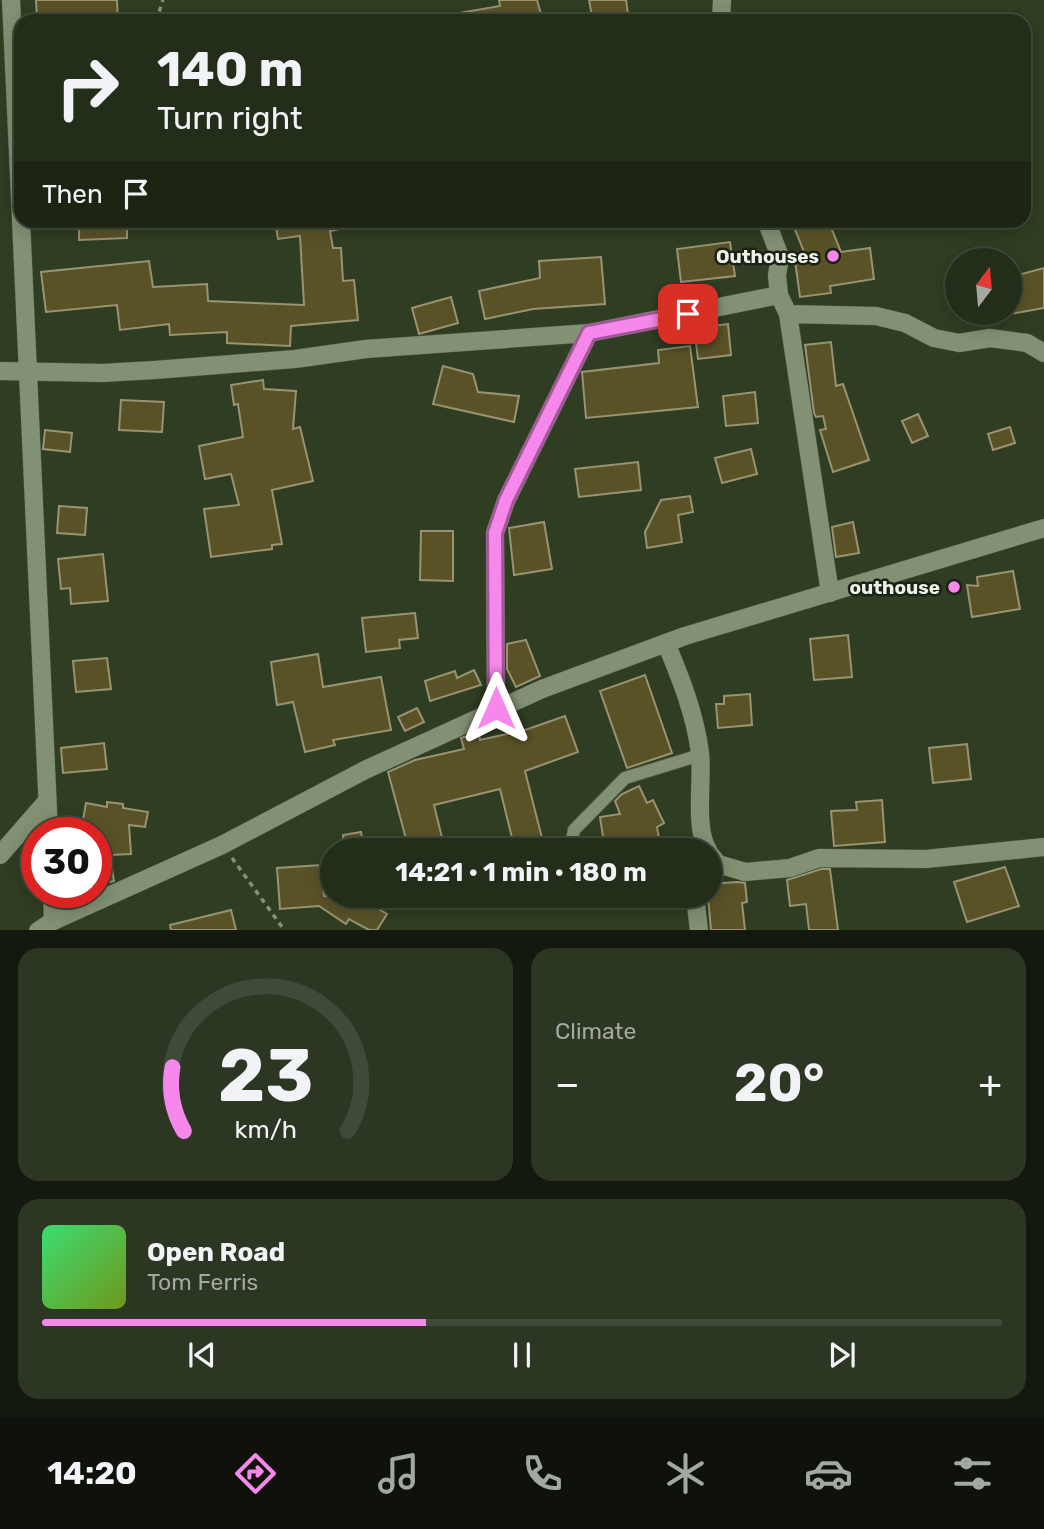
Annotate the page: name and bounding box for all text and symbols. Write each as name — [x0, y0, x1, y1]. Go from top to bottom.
text: 140 m — [157, 40, 303, 98]
icon: right — [42, 42, 133, 133]
text: Turn right — [157, 99, 302, 137]
icon: arrive — [117, 175, 155, 213]
text: Then — [42, 179, 103, 210]
place label: Outhouses — [716, 245, 819, 268]
marker: Outhouses — [825, 248, 841, 264]
north arrow — [945, 248, 1022, 326]
map controls — [945, 248, 1022, 325]
pin — [658, 284, 718, 344]
icon: arrive — [669, 295, 707, 333]
place label: outhouse — [849, 576, 940, 599]
marker: outhouse — [946, 579, 962, 595]
position arrow — [459, 671, 533, 745]
speed limit sign: 30 — [21, 817, 112, 908]
text: 14:21 · 1 min · 180 m — [395, 857, 647, 888]
text: Climate — [555, 1017, 636, 1045]
text: 23 — [218, 1033, 313, 1119]
text: 20° — [734, 1052, 824, 1114]
text: − — [555, 1061, 580, 1107]
text: + — [978, 1061, 1002, 1107]
text: km/h — [234, 1114, 297, 1143]
text: Open Road — [147, 1237, 285, 1268]
text: Tom Ferris — [147, 1268, 258, 1296]
icon: previous — [183, 1336, 221, 1374]
icon: pause — [503, 1336, 541, 1374]
icon: next — [823, 1336, 861, 1374]
icon: directions — [231, 1449, 280, 1498]
icon: music — [374, 1449, 423, 1498]
icon: phone — [518, 1449, 567, 1498]
icon: climate — [661, 1449, 710, 1498]
icon: car — [804, 1449, 853, 1498]
icon: filters — [948, 1449, 997, 1498]
text: 14:20 — [47, 1454, 137, 1492]

